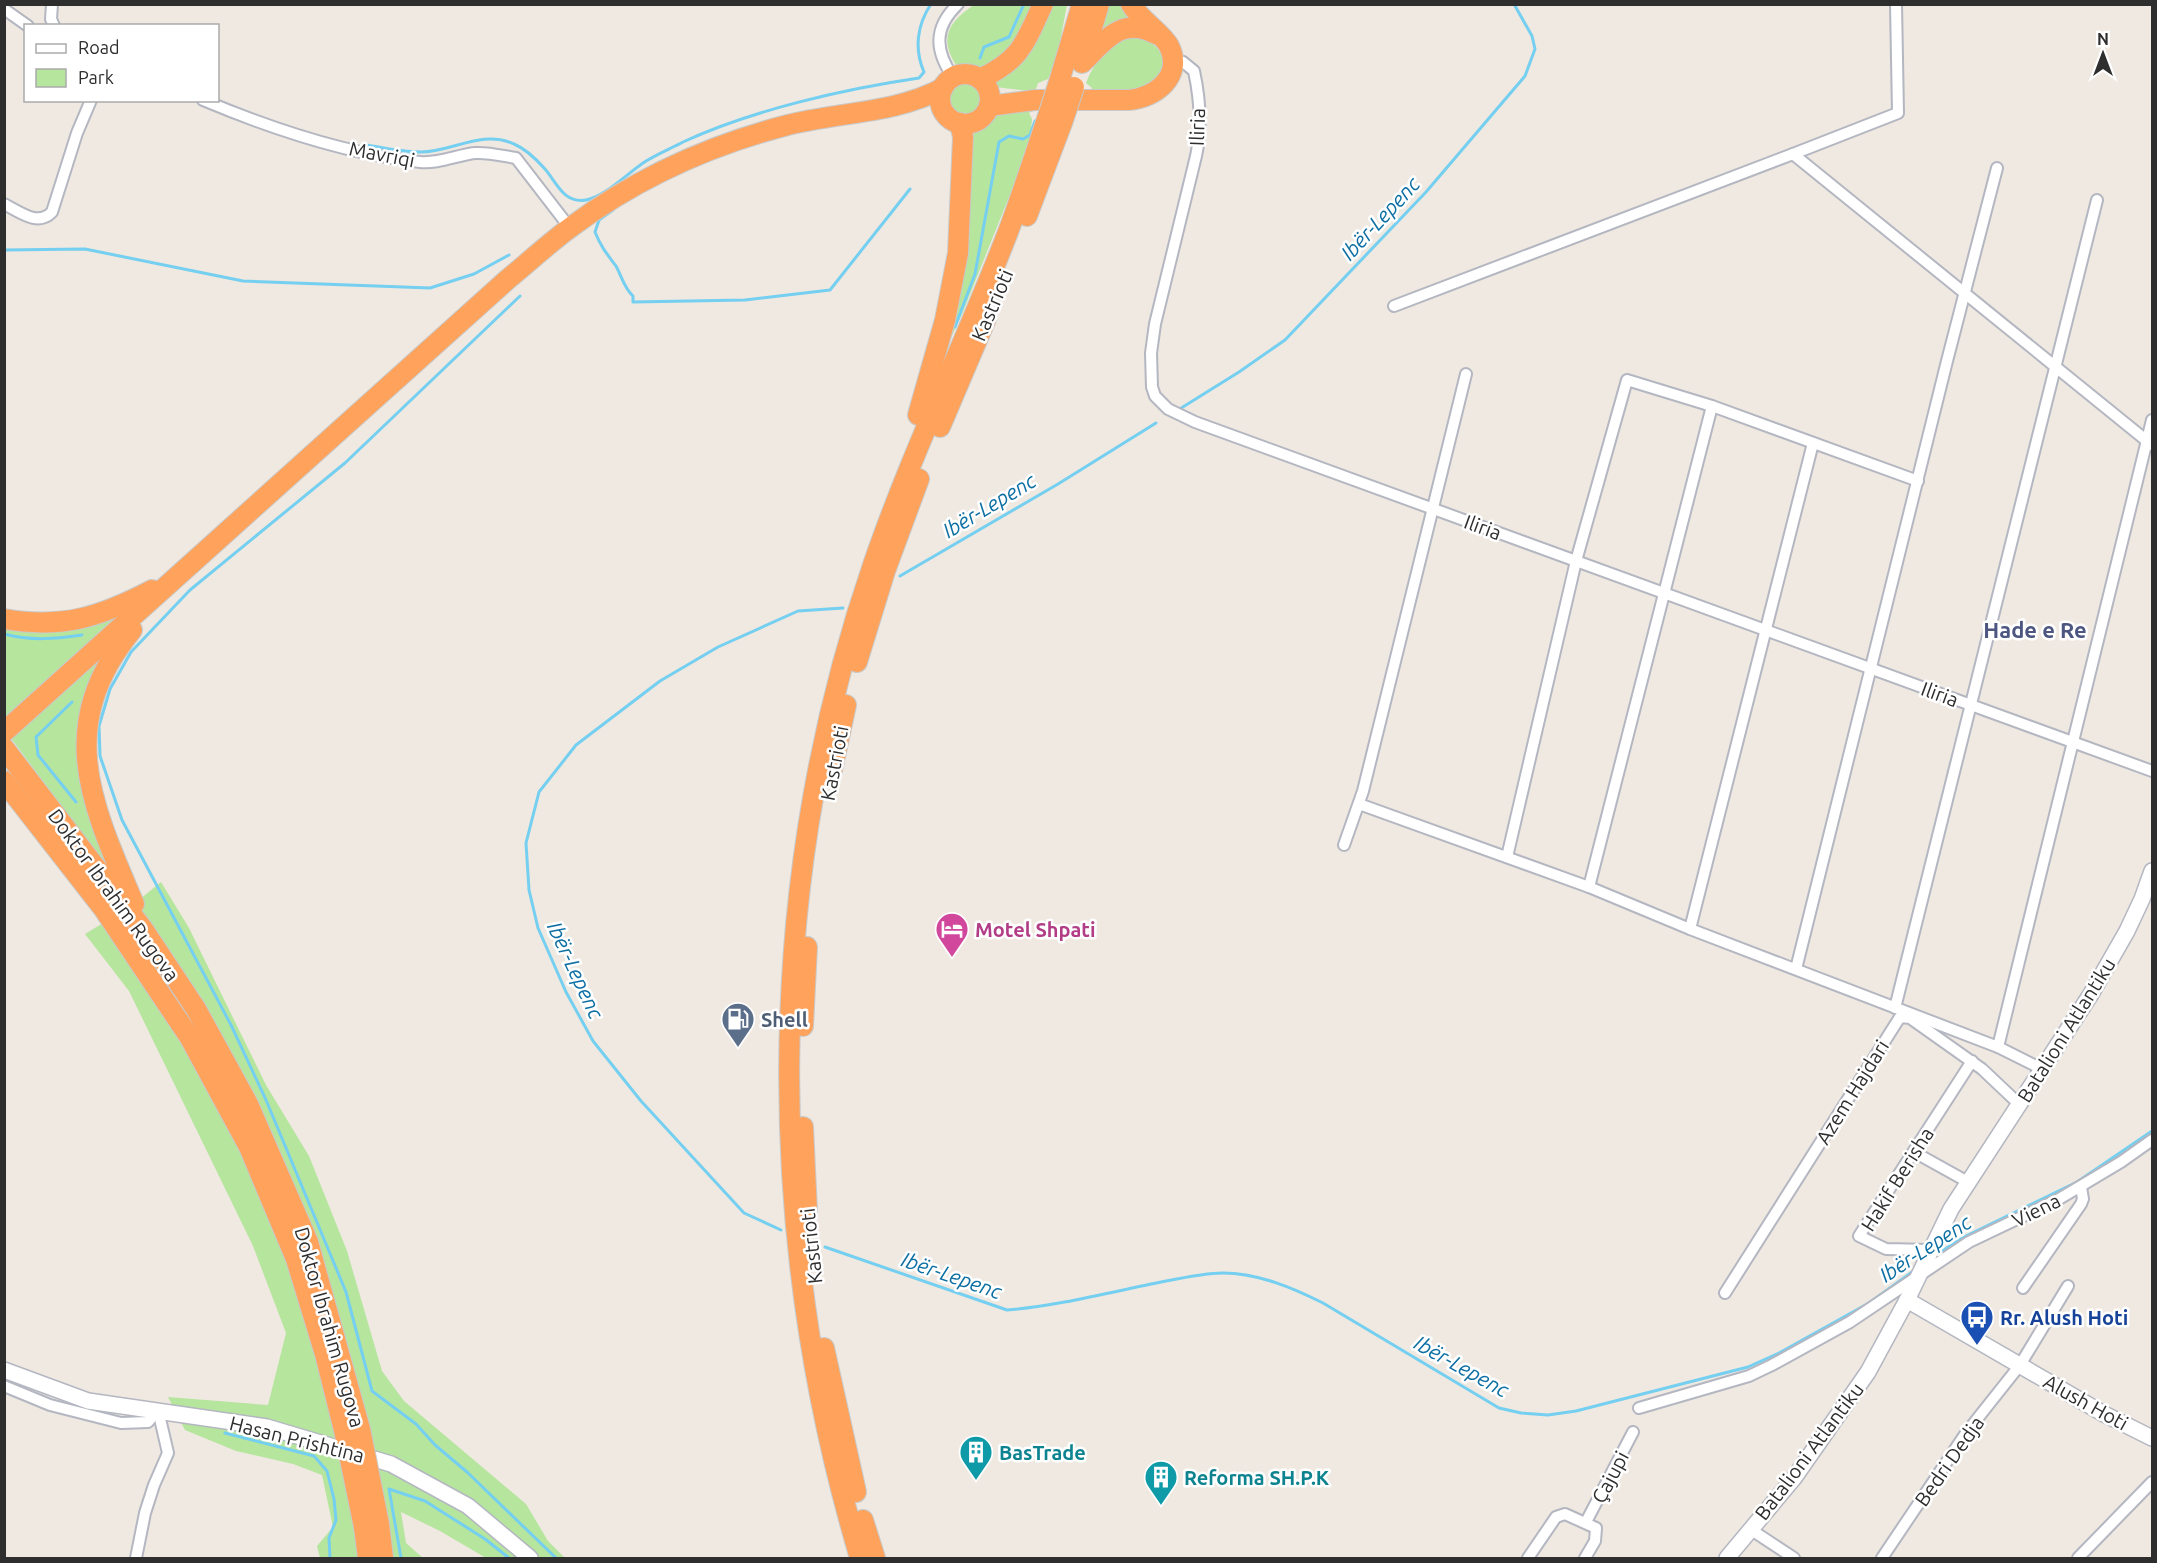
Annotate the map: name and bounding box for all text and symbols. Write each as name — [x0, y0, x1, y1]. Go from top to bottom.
legend — [24, 24, 219, 102]
north arrow — [2073, 24, 2133, 84]
text: N — [2097, 30, 2109, 48]
text: Road — [78, 37, 120, 57]
text: Park — [78, 67, 114, 87]
street label: Iliria — [1185, 108, 1209, 146]
street label: Mavriqi — [347, 136, 417, 172]
water label: Ibër-Lepenc — [1335, 171, 1425, 265]
street label: Kastrioti — [967, 266, 1017, 344]
water label: Ibër-Lepenc — [938, 468, 1040, 542]
street label: Iliria — [1461, 510, 1505, 544]
district label: Hade e Re — [1983, 617, 2087, 642]
street label: Iliria — [1918, 677, 1962, 711]
street label: Kastrioti — [815, 724, 853, 802]
street label: Doktor Ibrahim Rugova — [44, 804, 184, 986]
hotel icon: Motel Shpati — [934, 911, 970, 958]
water label: Ibër-Lepenc — [543, 917, 609, 1023]
place label: Motel Shpati — [975, 918, 1096, 941]
street label: Batalioni Atlantiku — [2012, 954, 2120, 1106]
fuel station icon: Shell — [720, 1001, 756, 1048]
place label: Shell — [761, 1008, 808, 1031]
street label: Azem Hajdari — [1811, 1036, 1893, 1148]
street label: Hakif Berisha — [1856, 1123, 1938, 1235]
street label: Viena — [2008, 1188, 2064, 1232]
street label: Kastrioti — [796, 1207, 826, 1285]
water label: Ibër-Lepenc — [1875, 1209, 1976, 1287]
street label: Doktor Ibrahim Rugova — [290, 1224, 370, 1430]
water label: Ibër-Lepenc — [899, 1247, 1006, 1303]
bus stop icon: Rr. Alush Hoti — [1959, 1299, 1995, 1346]
place label: Rr. Alush Hoti — [2000, 1306, 2128, 1329]
water label: Ibër-Lepenc — [1410, 1330, 1514, 1402]
street label: Alush Hoti — [2040, 1369, 2132, 1435]
street label: Batalioni Atlantiku — [1750, 1378, 1868, 1524]
street label: Hasan Prishtina — [227, 1411, 367, 1467]
street label: Bedri Dedja — [1910, 1412, 1988, 1510]
building icon: BasTrade — [958, 1434, 994, 1481]
place label: BasTrade — [999, 1441, 1086, 1464]
street label: Çajupi — [1587, 1447, 1633, 1507]
building icon: Reforma SH.P.K — [1143, 1459, 1179, 1506]
place label: Reforma SH.P.K — [1184, 1466, 1330, 1489]

